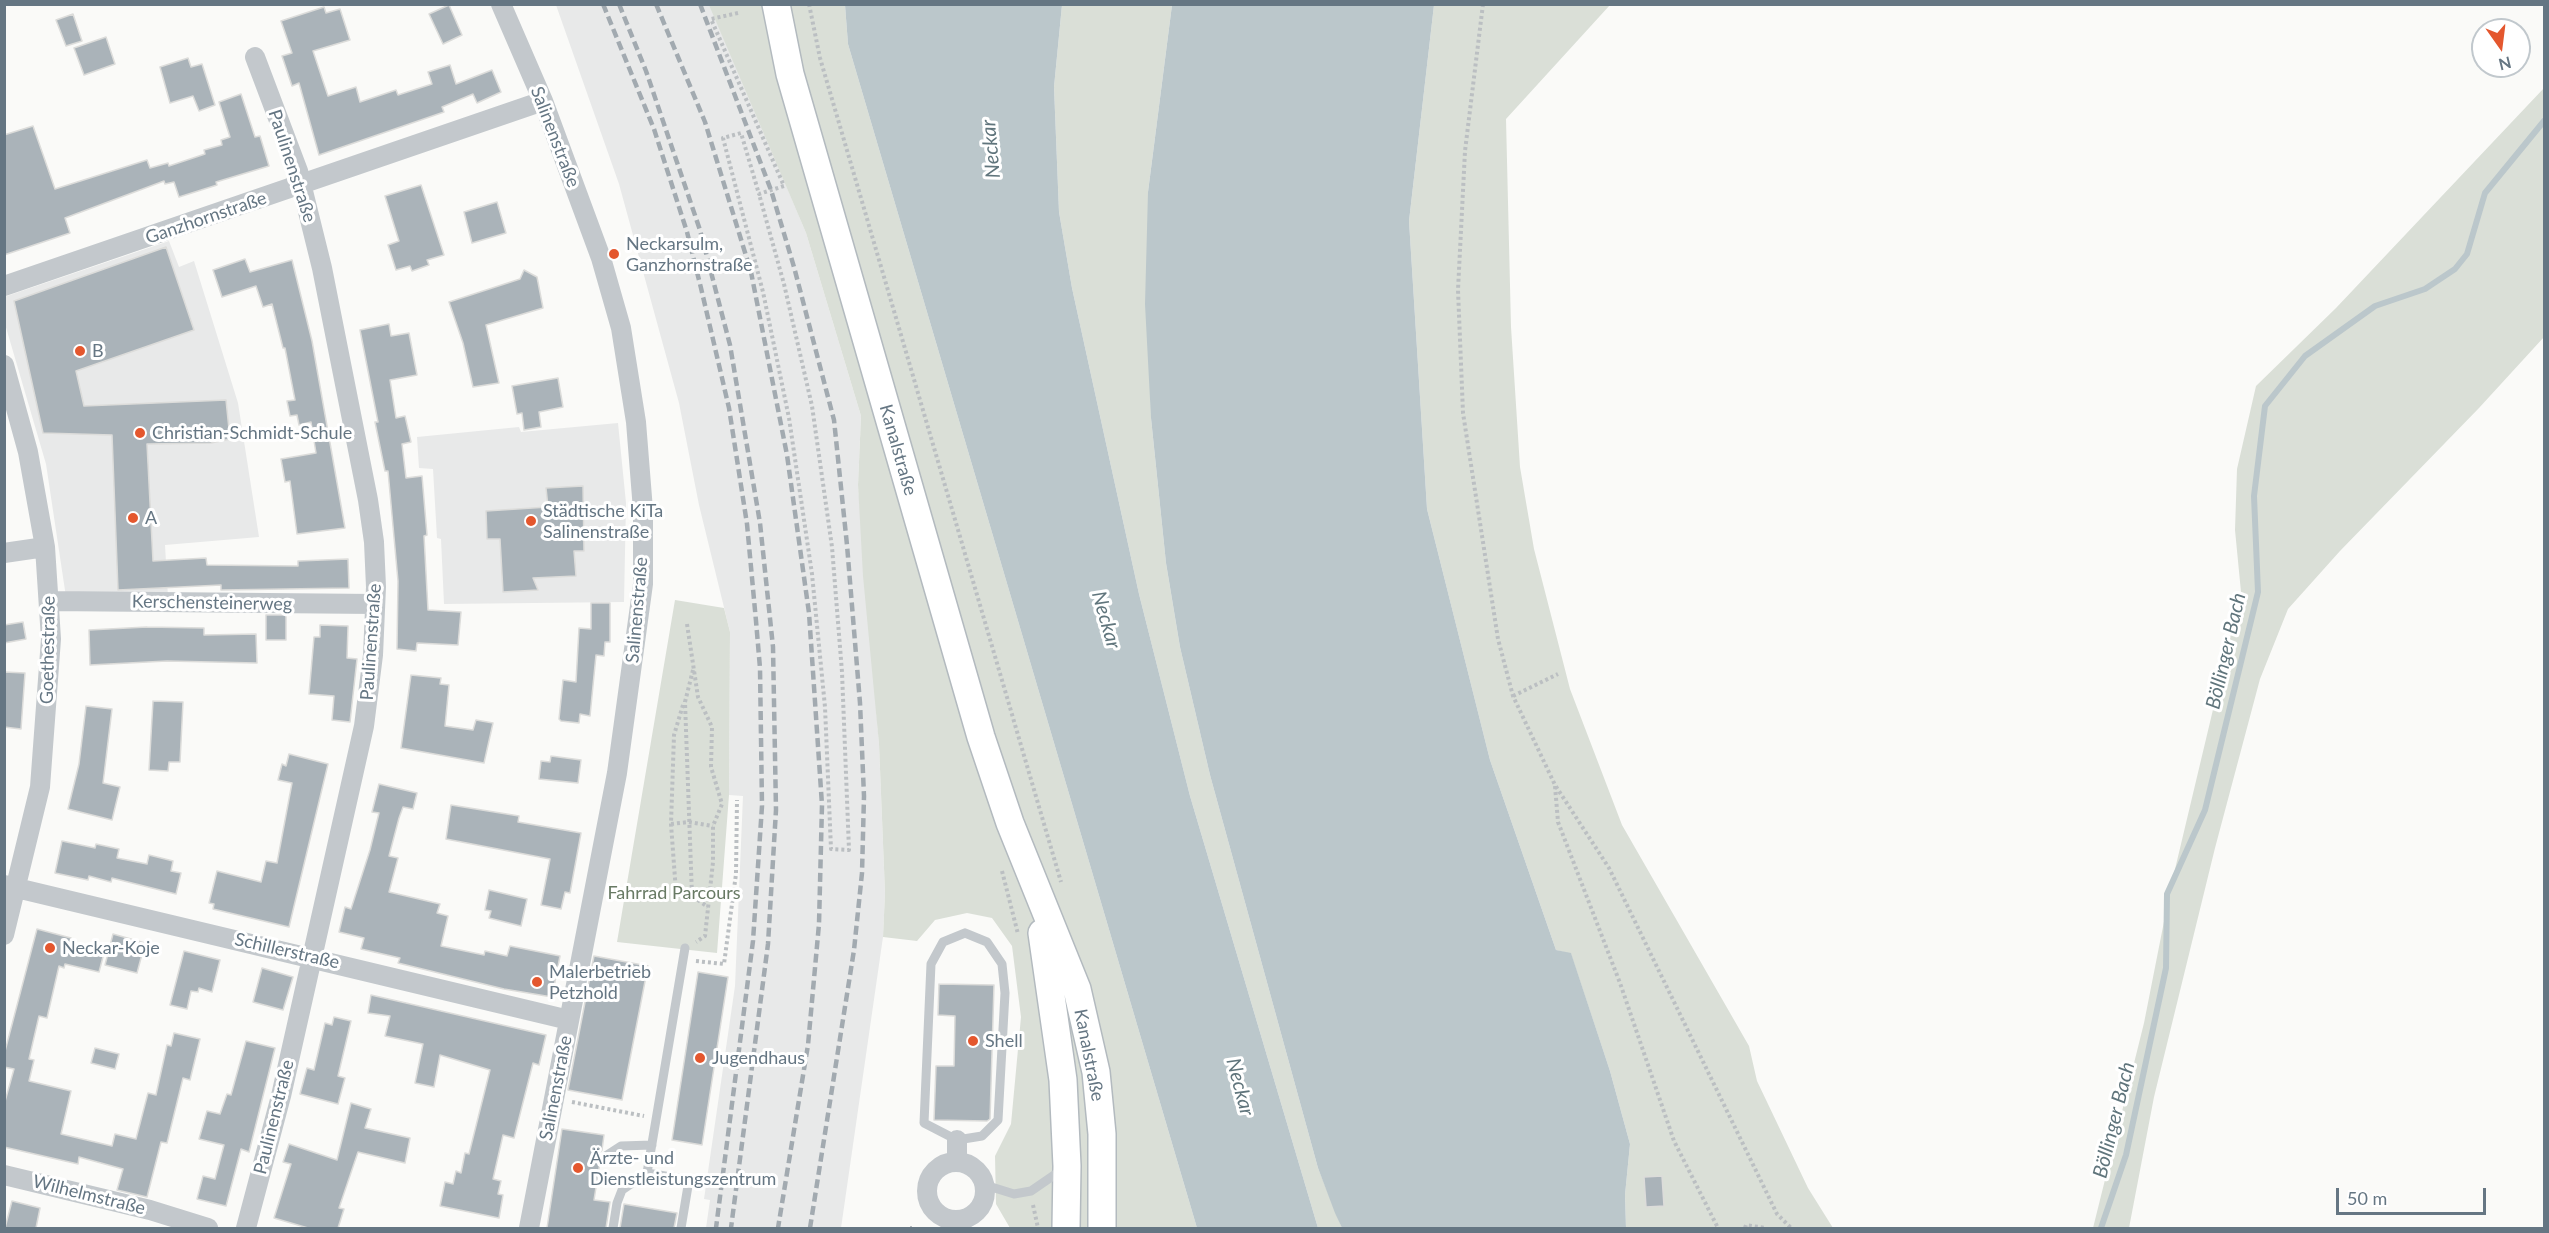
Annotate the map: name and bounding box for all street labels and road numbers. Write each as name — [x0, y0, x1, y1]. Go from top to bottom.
street label: Salinenstraße — [526, 84, 584, 190]
street label: Paulinenstraße — [264, 107, 320, 225]
street label: Ganzhornstraße — [143, 187, 269, 249]
street label: Kanalstraße — [875, 402, 921, 498]
street label: Salinenstraße — [622, 556, 652, 664]
street label: Paulinenstraße — [356, 583, 386, 701]
street label: Kerschensteinerweg — [132, 591, 292, 615]
street label: Goethestraße — [36, 596, 60, 704]
street label: Schillerstraße — [233, 928, 341, 974]
street label: Kanalstraße — [1069, 1007, 1109, 1103]
street label: Salinenstraße — [535, 1034, 577, 1142]
street label: Paulinenstraße — [249, 1058, 299, 1176]
street label: Wilhelmstraße — [30, 1171, 148, 1219]

